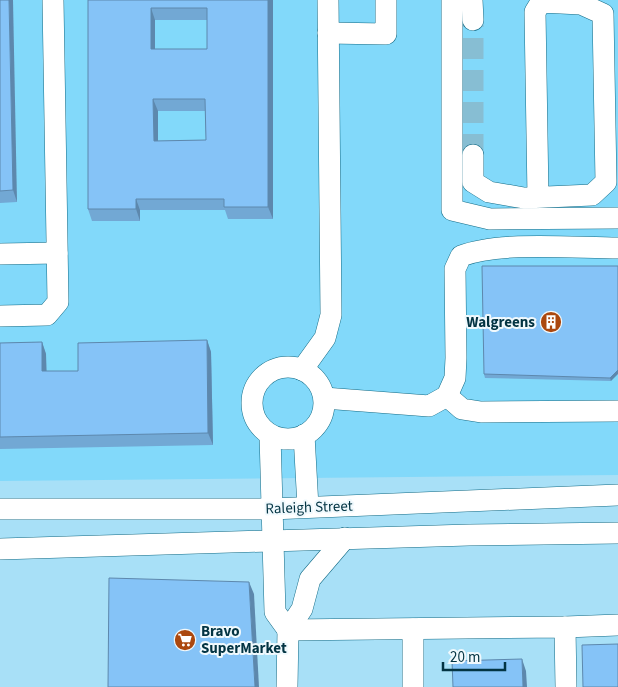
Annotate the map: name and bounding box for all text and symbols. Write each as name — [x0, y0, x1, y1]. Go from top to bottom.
building icon: Walgreens — [539, 310, 563, 334]
place label: Walgreens — [466, 312, 535, 333]
street label: Raleigh Street — [265, 495, 353, 520]
place label: Bravo SuperMarket — [201, 621, 287, 659]
supermarket icon: Bravo SuperMarket — [173, 628, 197, 652]
scale bar — [443, 640, 506, 672]
text: 20 m — [450, 647, 480, 668]

